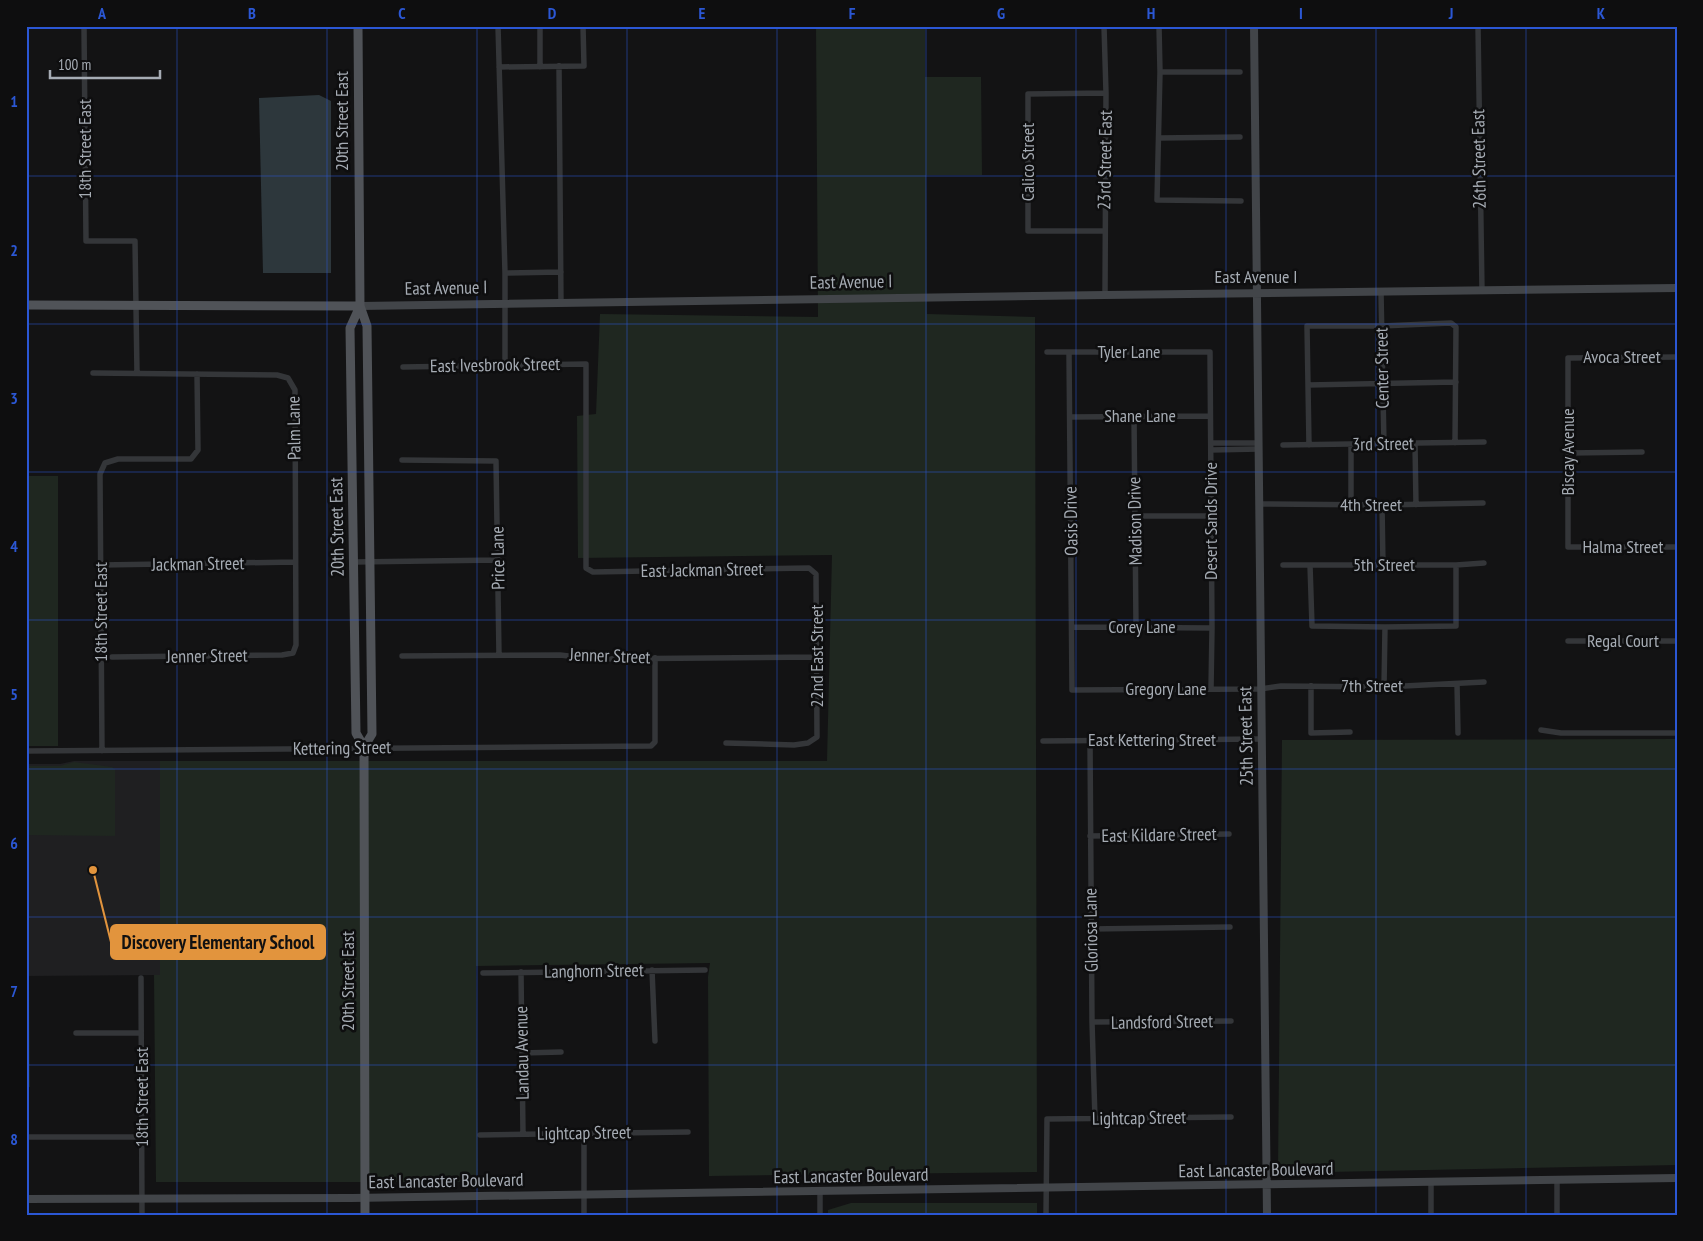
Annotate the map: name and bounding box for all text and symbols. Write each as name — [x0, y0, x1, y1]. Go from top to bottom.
text: A — [97, 3, 107, 23]
text: B — [248, 3, 256, 23]
text: C — [398, 3, 406, 23]
text: D — [548, 3, 557, 23]
text: E — [699, 3, 706, 23]
text: F — [849, 3, 856, 23]
text: G — [997, 3, 1005, 23]
text: H — [1147, 3, 1155, 23]
text: I — [1299, 3, 1303, 23]
text: J — [1448, 3, 1453, 23]
text: K — [1597, 3, 1606, 23]
scale bar — [50, 48, 160, 80]
text: 100 m — [58, 55, 91, 74]
street label: 20th Street East — [330, 71, 353, 171]
text: 1 — [10, 91, 18, 111]
street label: 18th Street East — [73, 99, 96, 199]
street label: 26th Street East — [1466, 109, 1491, 209]
street label: 23rd Street East — [1092, 110, 1117, 210]
street label: Calico Street — [1016, 123, 1039, 201]
text: 2 — [10, 240, 18, 260]
street label: East Avenue I — [1215, 265, 1297, 288]
street label: East Avenue I — [809, 269, 893, 294]
street label: East Avenue I — [404, 275, 488, 300]
street label: Center Street — [1369, 327, 1394, 409]
street label: Tyler Lane — [1097, 340, 1161, 363]
street label: Avoca Street — [1583, 345, 1661, 368]
street label: East Ivesbrook Street — [430, 352, 560, 377]
text: 3 — [10, 388, 18, 408]
street label: Palm Lane — [281, 396, 306, 460]
street label: Shane Lane — [1104, 404, 1176, 427]
street label: Biscay Avenue — [1556, 408, 1579, 496]
street label: 3rd Street — [1352, 431, 1414, 456]
street label: Desert Sands Drive — [1199, 462, 1222, 580]
street label: Madison Drive — [1122, 476, 1147, 566]
street label: 20th Street East — [324, 477, 349, 577]
street label: Oasis Drive — [1058, 486, 1083, 556]
street label: 4th Street — [1340, 493, 1402, 516]
street label: Price Lane — [485, 526, 510, 590]
street label: Halma Street — [1582, 535, 1664, 558]
text: 4 — [10, 536, 18, 556]
street label: Jackman Street — [150, 551, 245, 576]
street label: 5th Street — [1353, 553, 1415, 576]
street label: East Jackman Street — [640, 557, 764, 582]
street label: 18th Street East — [89, 562, 112, 662]
street label: 22nd East Street — [805, 605, 828, 707]
street label: Corey Lane — [1108, 615, 1176, 638]
street label: Regal Court — [1587, 629, 1659, 652]
street label: Jenner Street — [165, 643, 248, 668]
street label: Jenner Street — [568, 643, 651, 668]
street label: 7th Street — [1341, 674, 1403, 697]
street label: Gregory Lane — [1125, 677, 1207, 700]
text: 5 — [10, 684, 18, 704]
street label: 25th Street East — [1233, 686, 1258, 786]
street label: East Kettering Street — [1088, 728, 1216, 751]
street label: Kettering Street — [293, 735, 391, 760]
street label: East Kildare Street — [1101, 822, 1217, 847]
text: 6 — [10, 833, 18, 853]
street label: Gloriosa Lane — [1078, 888, 1103, 972]
callout: Discovery Elementary School — [111, 925, 325, 959]
text: Discovery Elementary School — [122, 930, 315, 954]
street label: 20th Street East — [336, 931, 359, 1031]
street label: Langhorn Street — [544, 958, 644, 983]
text: 7 — [10, 981, 18, 1001]
street label: Landau Avenue — [509, 1006, 534, 1100]
street label: Landsford Street — [1111, 1009, 1213, 1034]
street label: 18th Street East — [130, 1047, 153, 1147]
street label: Lightcap Street — [1092, 1105, 1186, 1130]
street label: Lightcap Street — [537, 1120, 631, 1145]
text: 8 — [10, 1129, 18, 1149]
street label: East Lancaster Boulevard — [1178, 1157, 1334, 1182]
street label: East Lancaster Boulevard — [773, 1163, 929, 1188]
street label: East Lancaster Boulevard — [368, 1168, 524, 1193]

